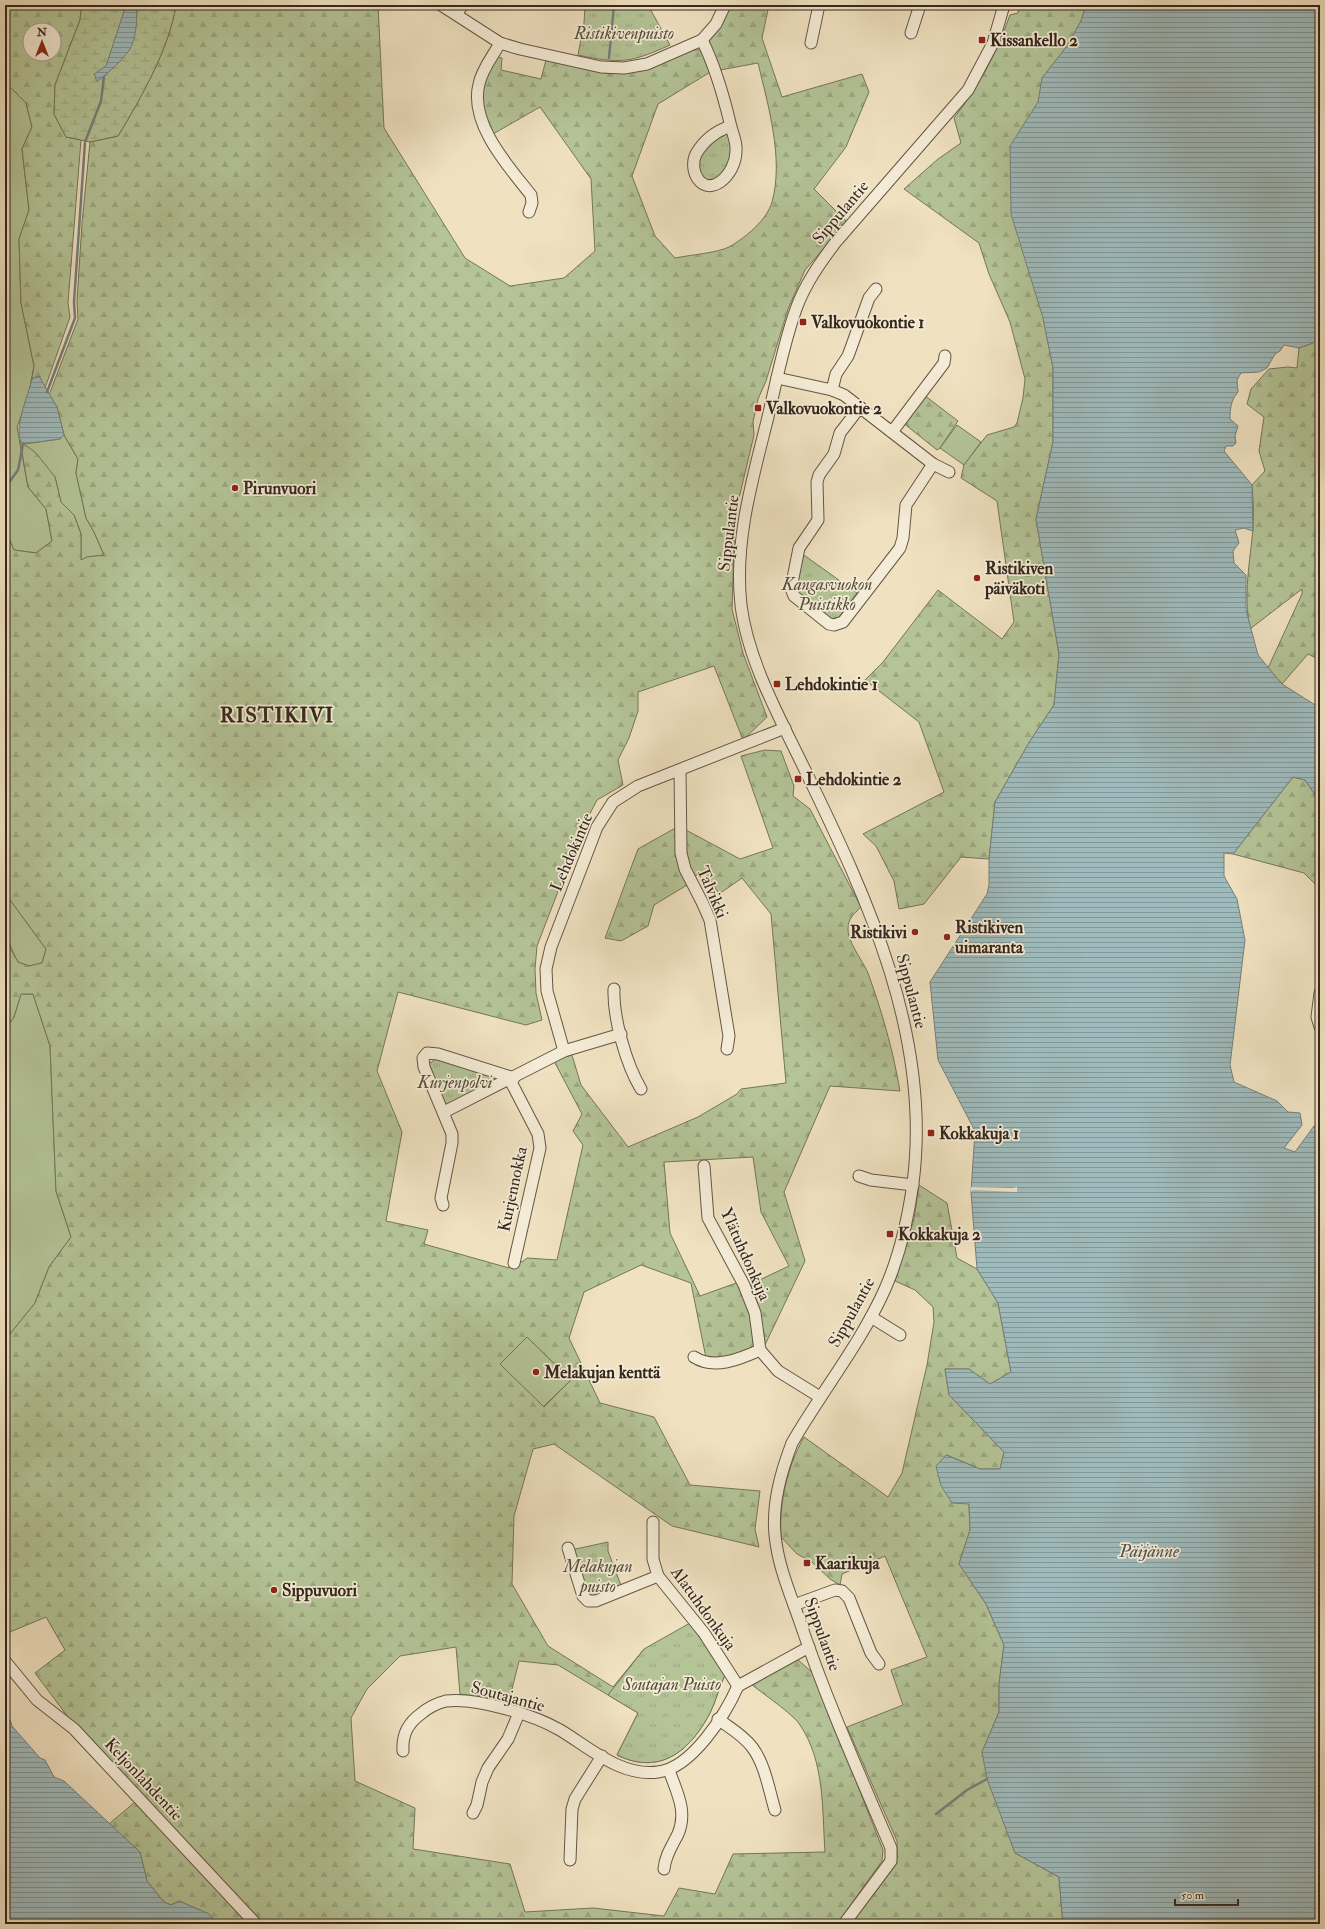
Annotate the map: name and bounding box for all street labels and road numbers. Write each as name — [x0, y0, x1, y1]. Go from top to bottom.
street label: Sippulantie — [808, 176, 874, 249]
street label: Sippulantie — [713, 494, 745, 573]
street label: Lehdokintie — [546, 810, 597, 895]
street label: Talvikki — [692, 863, 733, 922]
street label: Sippulantie — [890, 951, 932, 1031]
street label: Kurjennokka — [493, 1144, 532, 1234]
street label: Ylätuhdonkuja — [716, 1204, 776, 1305]
street label: Sippulantie — [824, 1274, 880, 1351]
street label: Alatuhdonkuja — [666, 1561, 742, 1655]
street label: Sippulantie — [799, 1594, 846, 1674]
street label: Soutajantie — [469, 1677, 547, 1716]
street label: Keljonlahdentie — [100, 1734, 187, 1825]

